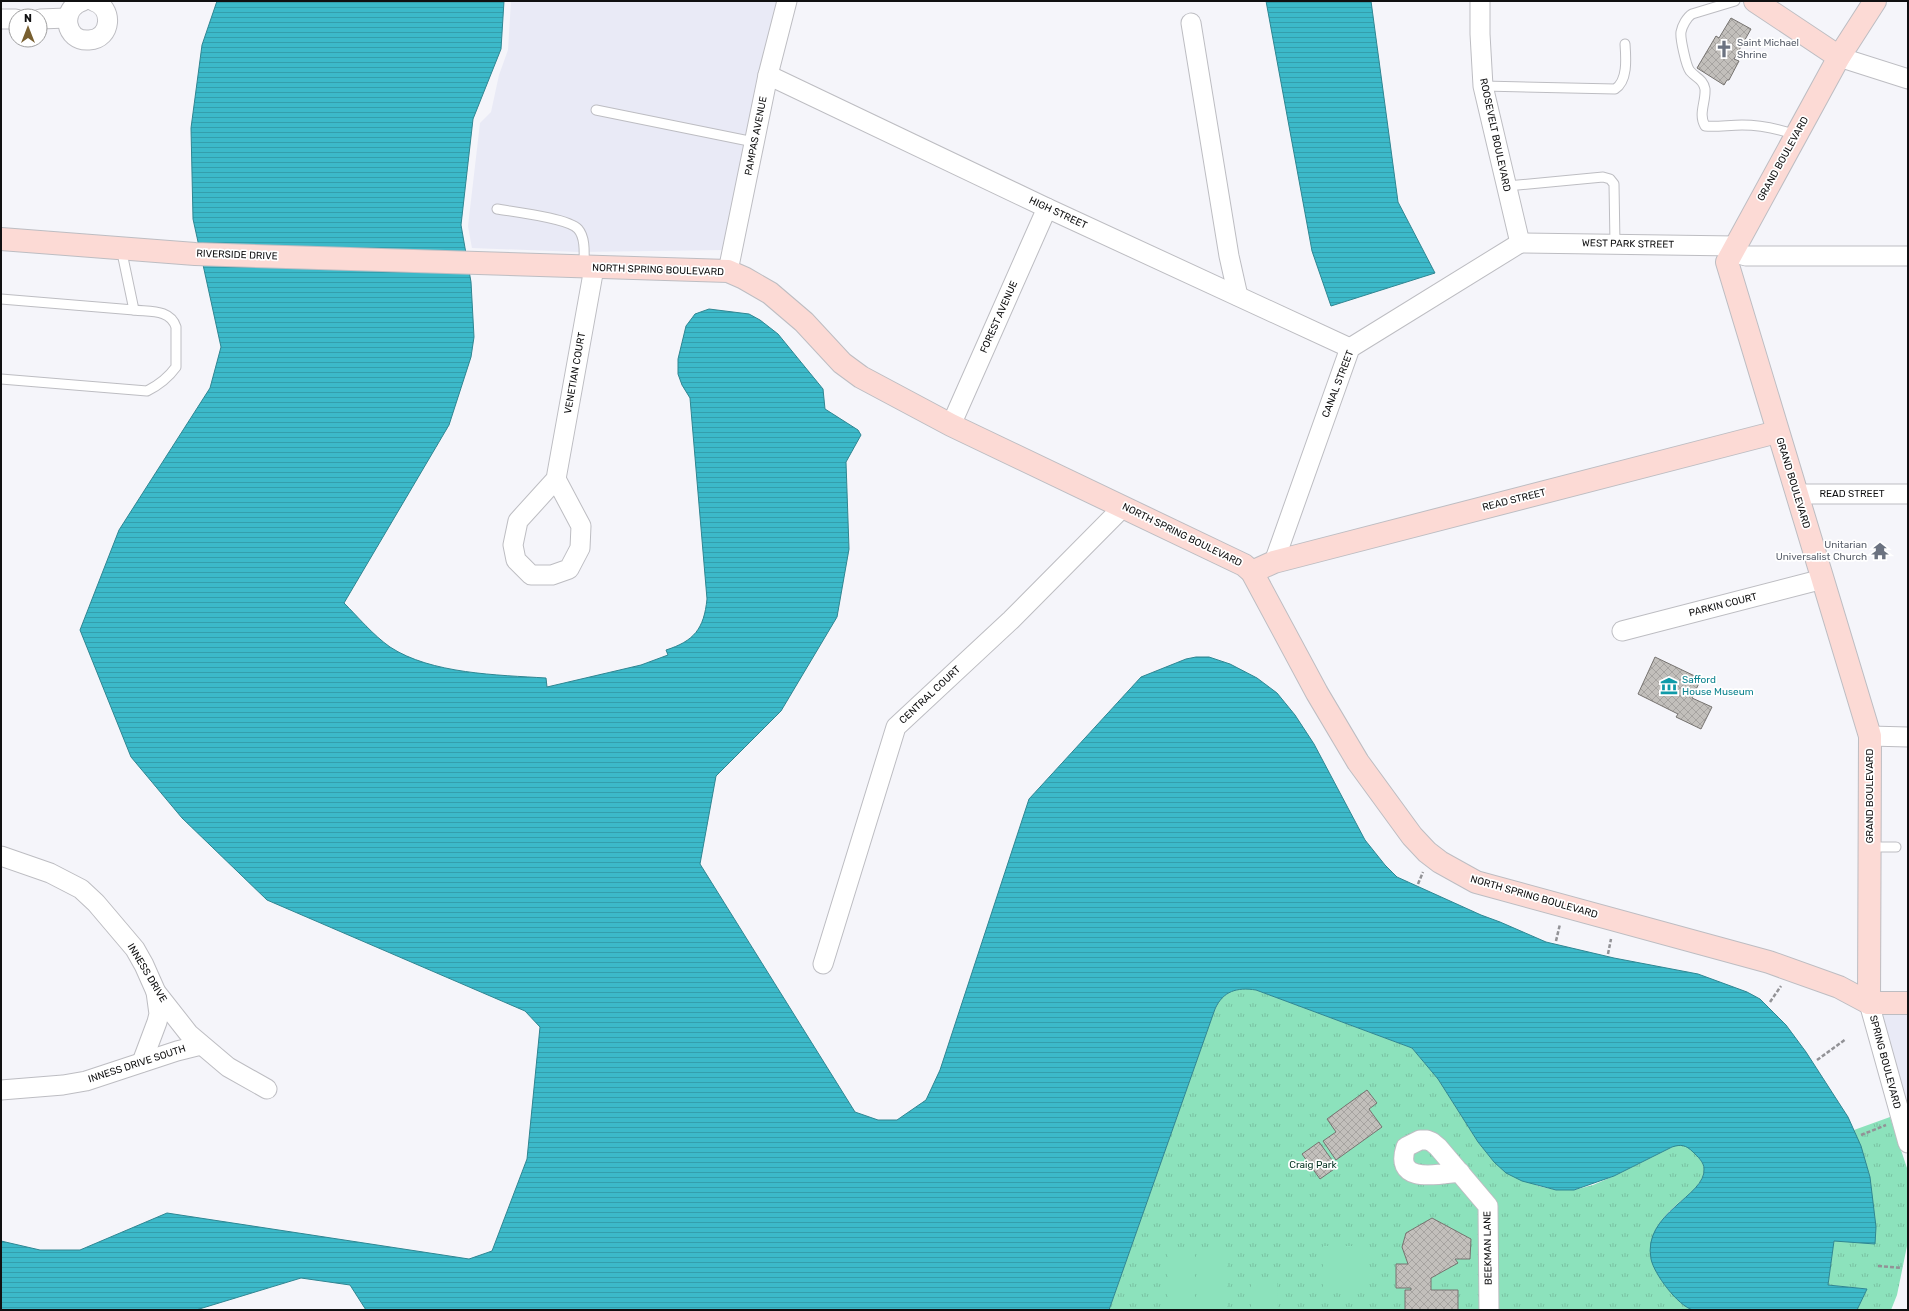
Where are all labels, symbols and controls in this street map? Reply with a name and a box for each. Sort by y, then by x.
north arrow [8,8,48,48]
text: N [24,12,32,25]
place label: Saint Michael Shrine [1737,37,1799,61]
church icon: Saint Michael Shrine [1714,39,1734,59]
street label: ROOSEVELT BOULEVARD [1477,77,1513,193]
street label: PAMPAS AVENUE [742,95,770,177]
street label: GRAND BOULEVARD [1755,115,1811,203]
street label: HIGH STREET [1027,194,1089,232]
street label: WEST PARK STREET [1582,237,1674,251]
street label: RIVERSIDE DRIVE [196,248,278,262]
street label: NORTH SPRING BOULEVARD [592,262,724,278]
street label: FOREST AVENUE [978,279,1020,355]
street label: VENETIAN COURT [562,331,588,415]
street label: CANAL STREET [1320,348,1356,419]
street label: GRAND BOULEVARD [1773,436,1813,530]
street label: READ STREET [1481,486,1547,514]
street label: READ STREET [1819,488,1885,500]
street label: NORTH SPRING BOULEVARD [1120,501,1244,569]
place label: Unitarian Universalist Church [1776,539,1867,563]
temple icon: Unitarian Universalist Church [1870,541,1890,561]
street label: PARKIN COURT [1688,591,1759,619]
street label: CENTRAL COURT [897,663,963,726]
place label: Safford House Museum [1682,674,1754,698]
museum icon: Safford House Museum [1659,676,1679,696]
street label: GRAND BOULEVARD [1864,749,1876,843]
street label: NORTH SPRING BOULEVARD [1469,873,1599,921]
street label: INNESS DRIVE [125,941,169,1005]
street label: SPRING BOULEVARD [1867,1014,1903,1110]
street label: INNESS DRIVE SOUTH [87,1043,187,1085]
park label: Craig Park [1289,1159,1338,1171]
street label: BEEKMAN LANE [1481,1211,1495,1285]

